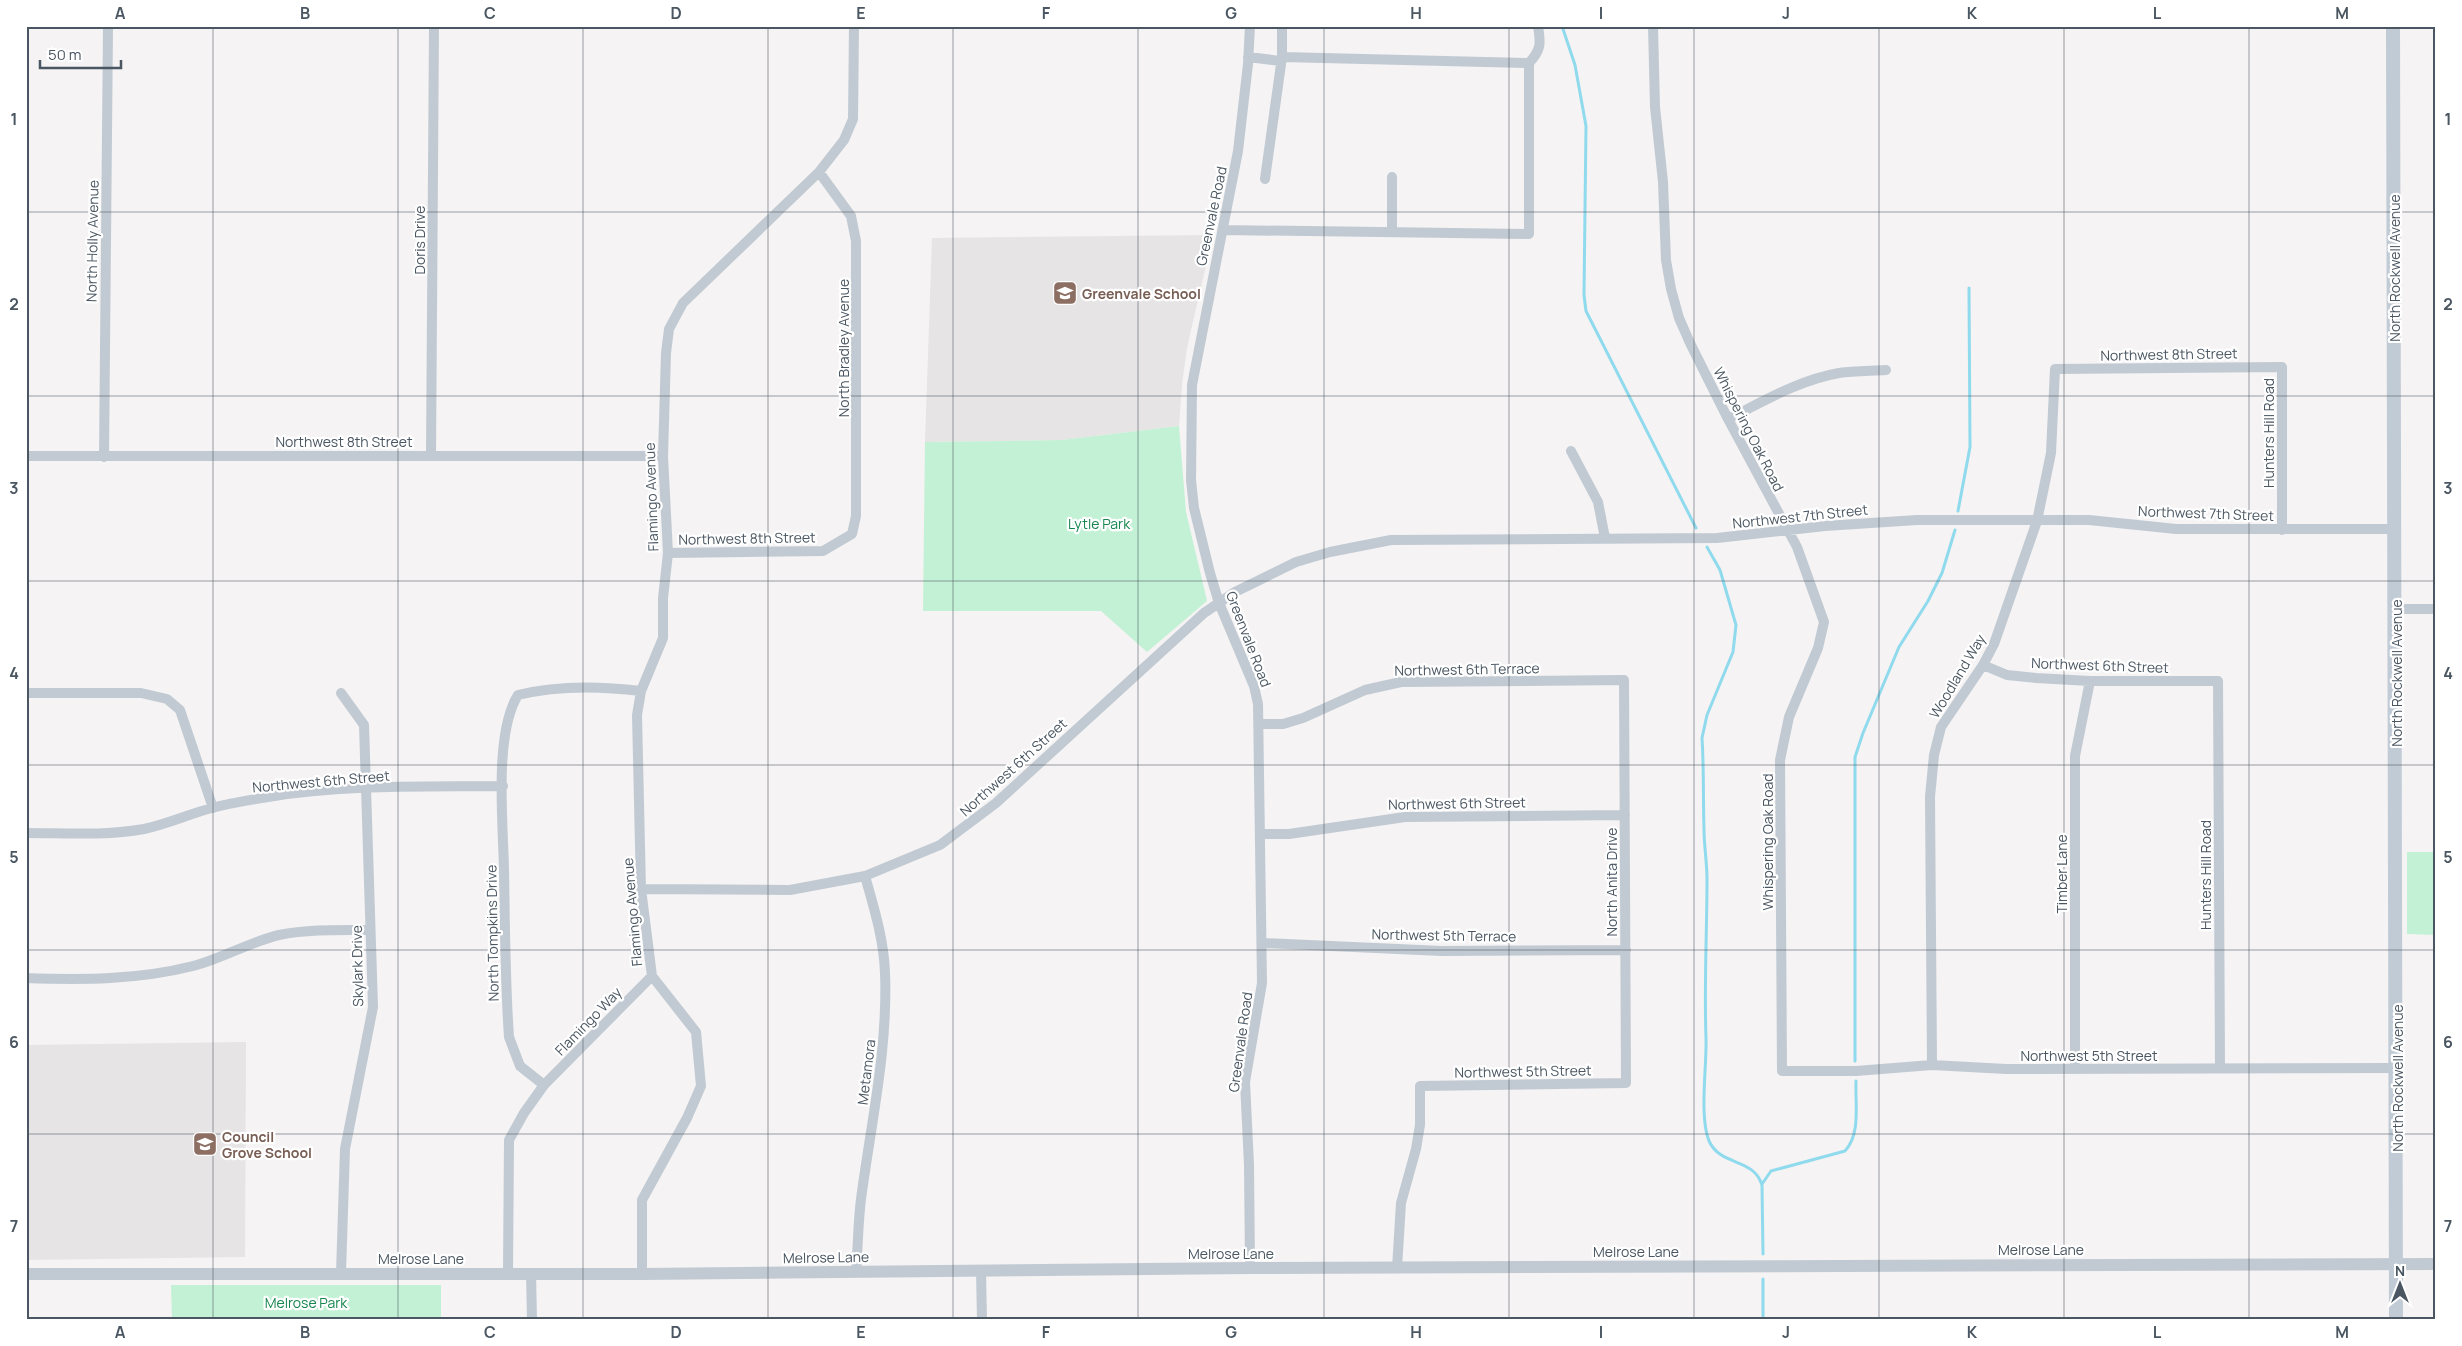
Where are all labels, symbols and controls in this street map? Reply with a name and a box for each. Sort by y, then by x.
text: A [115,2,126,24]
text: B [300,2,310,24]
text: C [484,2,496,24]
text: D [670,2,682,24]
text: E [856,2,866,24]
text: F [1042,2,1051,24]
text: G [1225,2,1237,24]
text: H [1410,2,1422,24]
text: I [1599,2,1603,24]
text: J [1782,2,1790,24]
text: K [1967,2,1978,24]
text: L [2153,2,2162,24]
text: M [2335,2,2349,24]
scale bar [40,38,121,70]
text: 50 m [48,44,82,65]
text: 1 [10,108,18,130]
text: 1 [2444,108,2452,130]
street label: Greenvale Road [1191,165,1231,267]
street label: North Holly Avenue [81,180,103,302]
street label: North Rockwell Avenue [2385,194,2404,342]
street label: Doris Drive [410,206,429,274]
street label: North Bradley Avenue [834,279,853,417]
school or university icon: Greenvale School [1052,280,1078,306]
place label: Greenvale School [1082,284,1201,303]
text: 2 [9,293,19,315]
text: 2 [2443,293,2453,315]
street label: Northwest 8th Street [2100,343,2238,365]
street label: Whispering Oak Road [1709,364,1789,494]
street label: Hunters Hill Road [2259,378,2278,488]
street label: Northwest 8th Street [275,432,413,451]
street label: Flamingo Avenue [640,442,662,552]
text: 3 [9,477,19,499]
text: 3 [2443,477,2453,499]
street label: Northwest 7th Street [1731,499,1869,533]
street label: Northwest 7th Street [2138,501,2275,525]
park label: Lytle Park [1068,514,1131,533]
street label: Northwest 8th Street [678,527,816,549]
street label: Greenvale Road [1222,588,1276,690]
street label: North Rockwell Avenue [2387,599,2406,747]
street label: Woodland Way [1924,630,1990,721]
street label: Northwest 6th Street [2031,653,2170,677]
street label: Northwest 6th Terrace [1394,658,1540,680]
text: 4 [9,662,19,684]
text: 4 [2443,662,2453,684]
street label: Northwest 6th Street [955,714,1071,820]
street label: Northwest 6th Street [252,765,391,796]
street label: Whispering Oak Road [1758,773,1777,911]
street label: Northwest 6th Street [1388,792,1526,814]
street label: Hunters Hill Road [2196,820,2215,930]
street label: North Anita Drive [1602,827,1621,937]
street label: Timber Lane [2052,834,2071,914]
text: 5 [9,846,19,868]
text: 5 [2443,846,2453,868]
street label: Flamingo Avenue [618,857,646,967]
street label: North Tompkins Drive [481,864,503,1002]
street label: Northwest 5th Terrace [1371,924,1517,946]
street label: Skylark Drive [347,925,367,1007]
street label: Flamingo Way [551,982,626,1059]
street label: Greenvale Road [1224,991,1256,1093]
street label: North Rockwell Avenue [2388,1004,2407,1152]
text: 6 [9,1031,19,1053]
text: 6 [2443,1031,2453,1053]
street label: Metamora [853,1038,879,1106]
street label: Northwest 5th Street [2020,1046,2158,1065]
street label: Northwest 5th Street [1454,1060,1592,1082]
place label: Council Grove School [222,1127,312,1162]
school or university icon: Council Grove School [192,1131,218,1157]
text: 7 [10,1215,18,1237]
text: 7 [2444,1215,2452,1237]
street label: Melrose Lane [1998,1240,2084,1259]
street label: Melrose Lane [1593,1242,1679,1261]
street label: Melrose Lane [1188,1244,1274,1263]
street label: Melrose Lane [783,1247,869,1267]
street label: Melrose Lane [378,1249,464,1268]
north arrow [2374,1258,2424,1308]
text: N [2395,1261,2405,1280]
park label: Melrose Park [265,1293,348,1312]
text: A [115,1321,126,1343]
text: B [300,1321,310,1343]
text: C [484,1321,496,1343]
text: D [670,1321,682,1343]
text: E [856,1321,866,1343]
text: F [1042,1321,1051,1343]
text: G [1225,1321,1237,1343]
text: H [1410,1321,1422,1343]
text: I [1599,1321,1603,1343]
text: J [1782,1321,1790,1343]
text: K [1967,1321,1978,1343]
text: L [2153,1321,2162,1343]
text: M [2335,1321,2349,1343]

